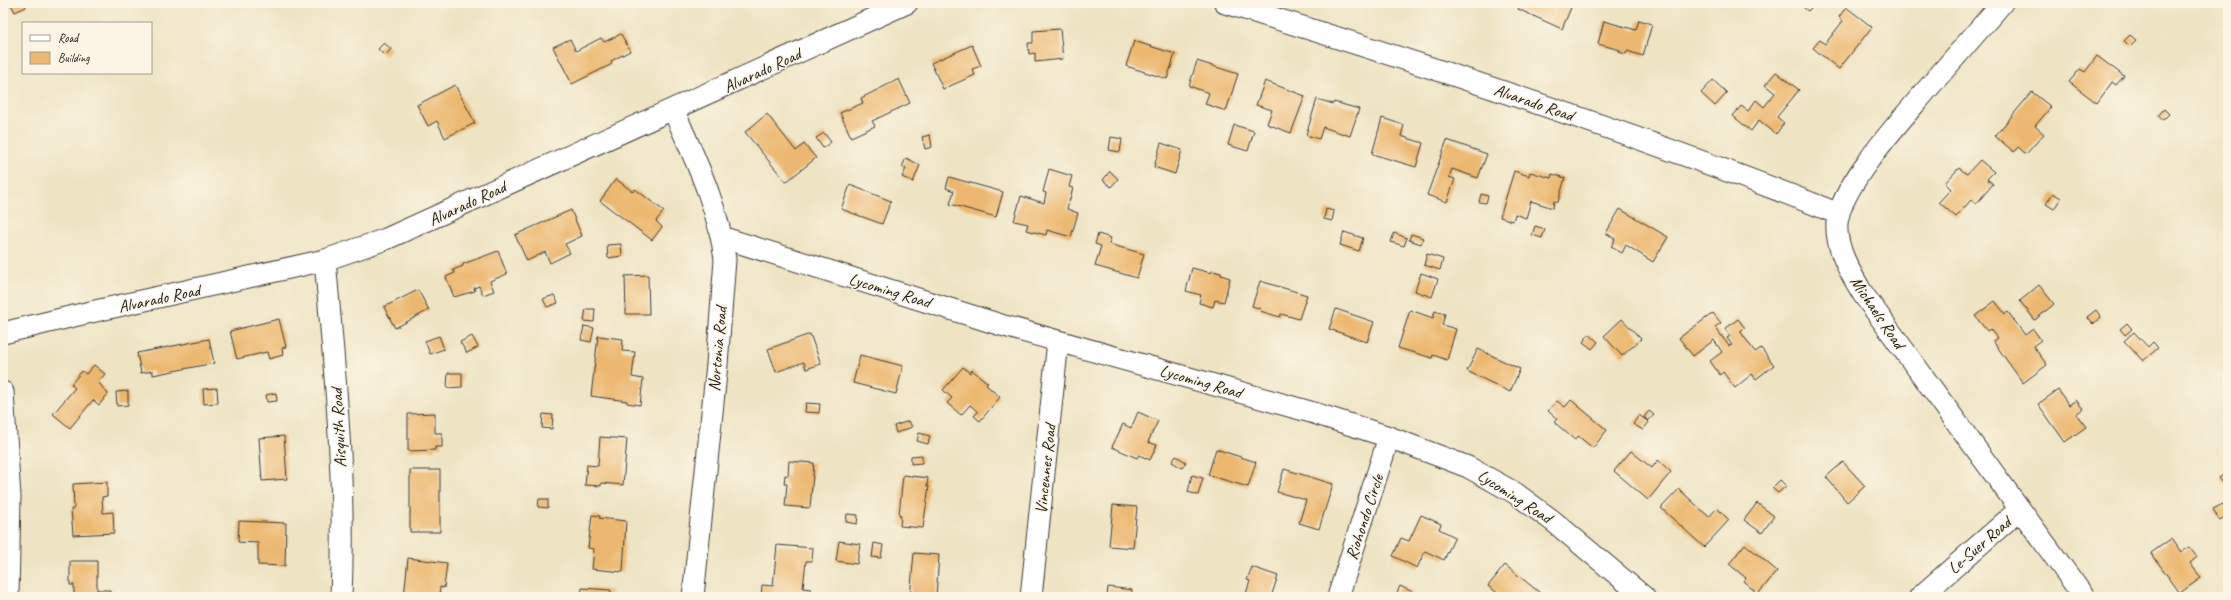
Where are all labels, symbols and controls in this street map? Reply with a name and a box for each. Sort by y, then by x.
legend [22,22,152,74]
text: Road [58,30,80,46]
street label: Alvarado Road [720,42,807,97]
text: Building [58,50,90,66]
street label: Alvarado Road [1491,79,1579,127]
street label: Alvarado Road [425,175,512,230]
street label: Lycoming Road [846,268,935,314]
street label: Michaels Road [1846,272,1911,355]
street label: Alvarado Road [116,279,205,317]
street label: Nortonia Road [703,304,732,392]
street label: Lycoming Road [1157,360,1246,404]
street label: Aisquith Road [326,384,351,468]
street label: Vincennes Road [1030,421,1061,515]
street label: Lycoming Road [1474,465,1558,529]
street label: Riohondo Circle [1341,471,1389,562]
street label: Le-Suer Road [1943,510,2018,579]

